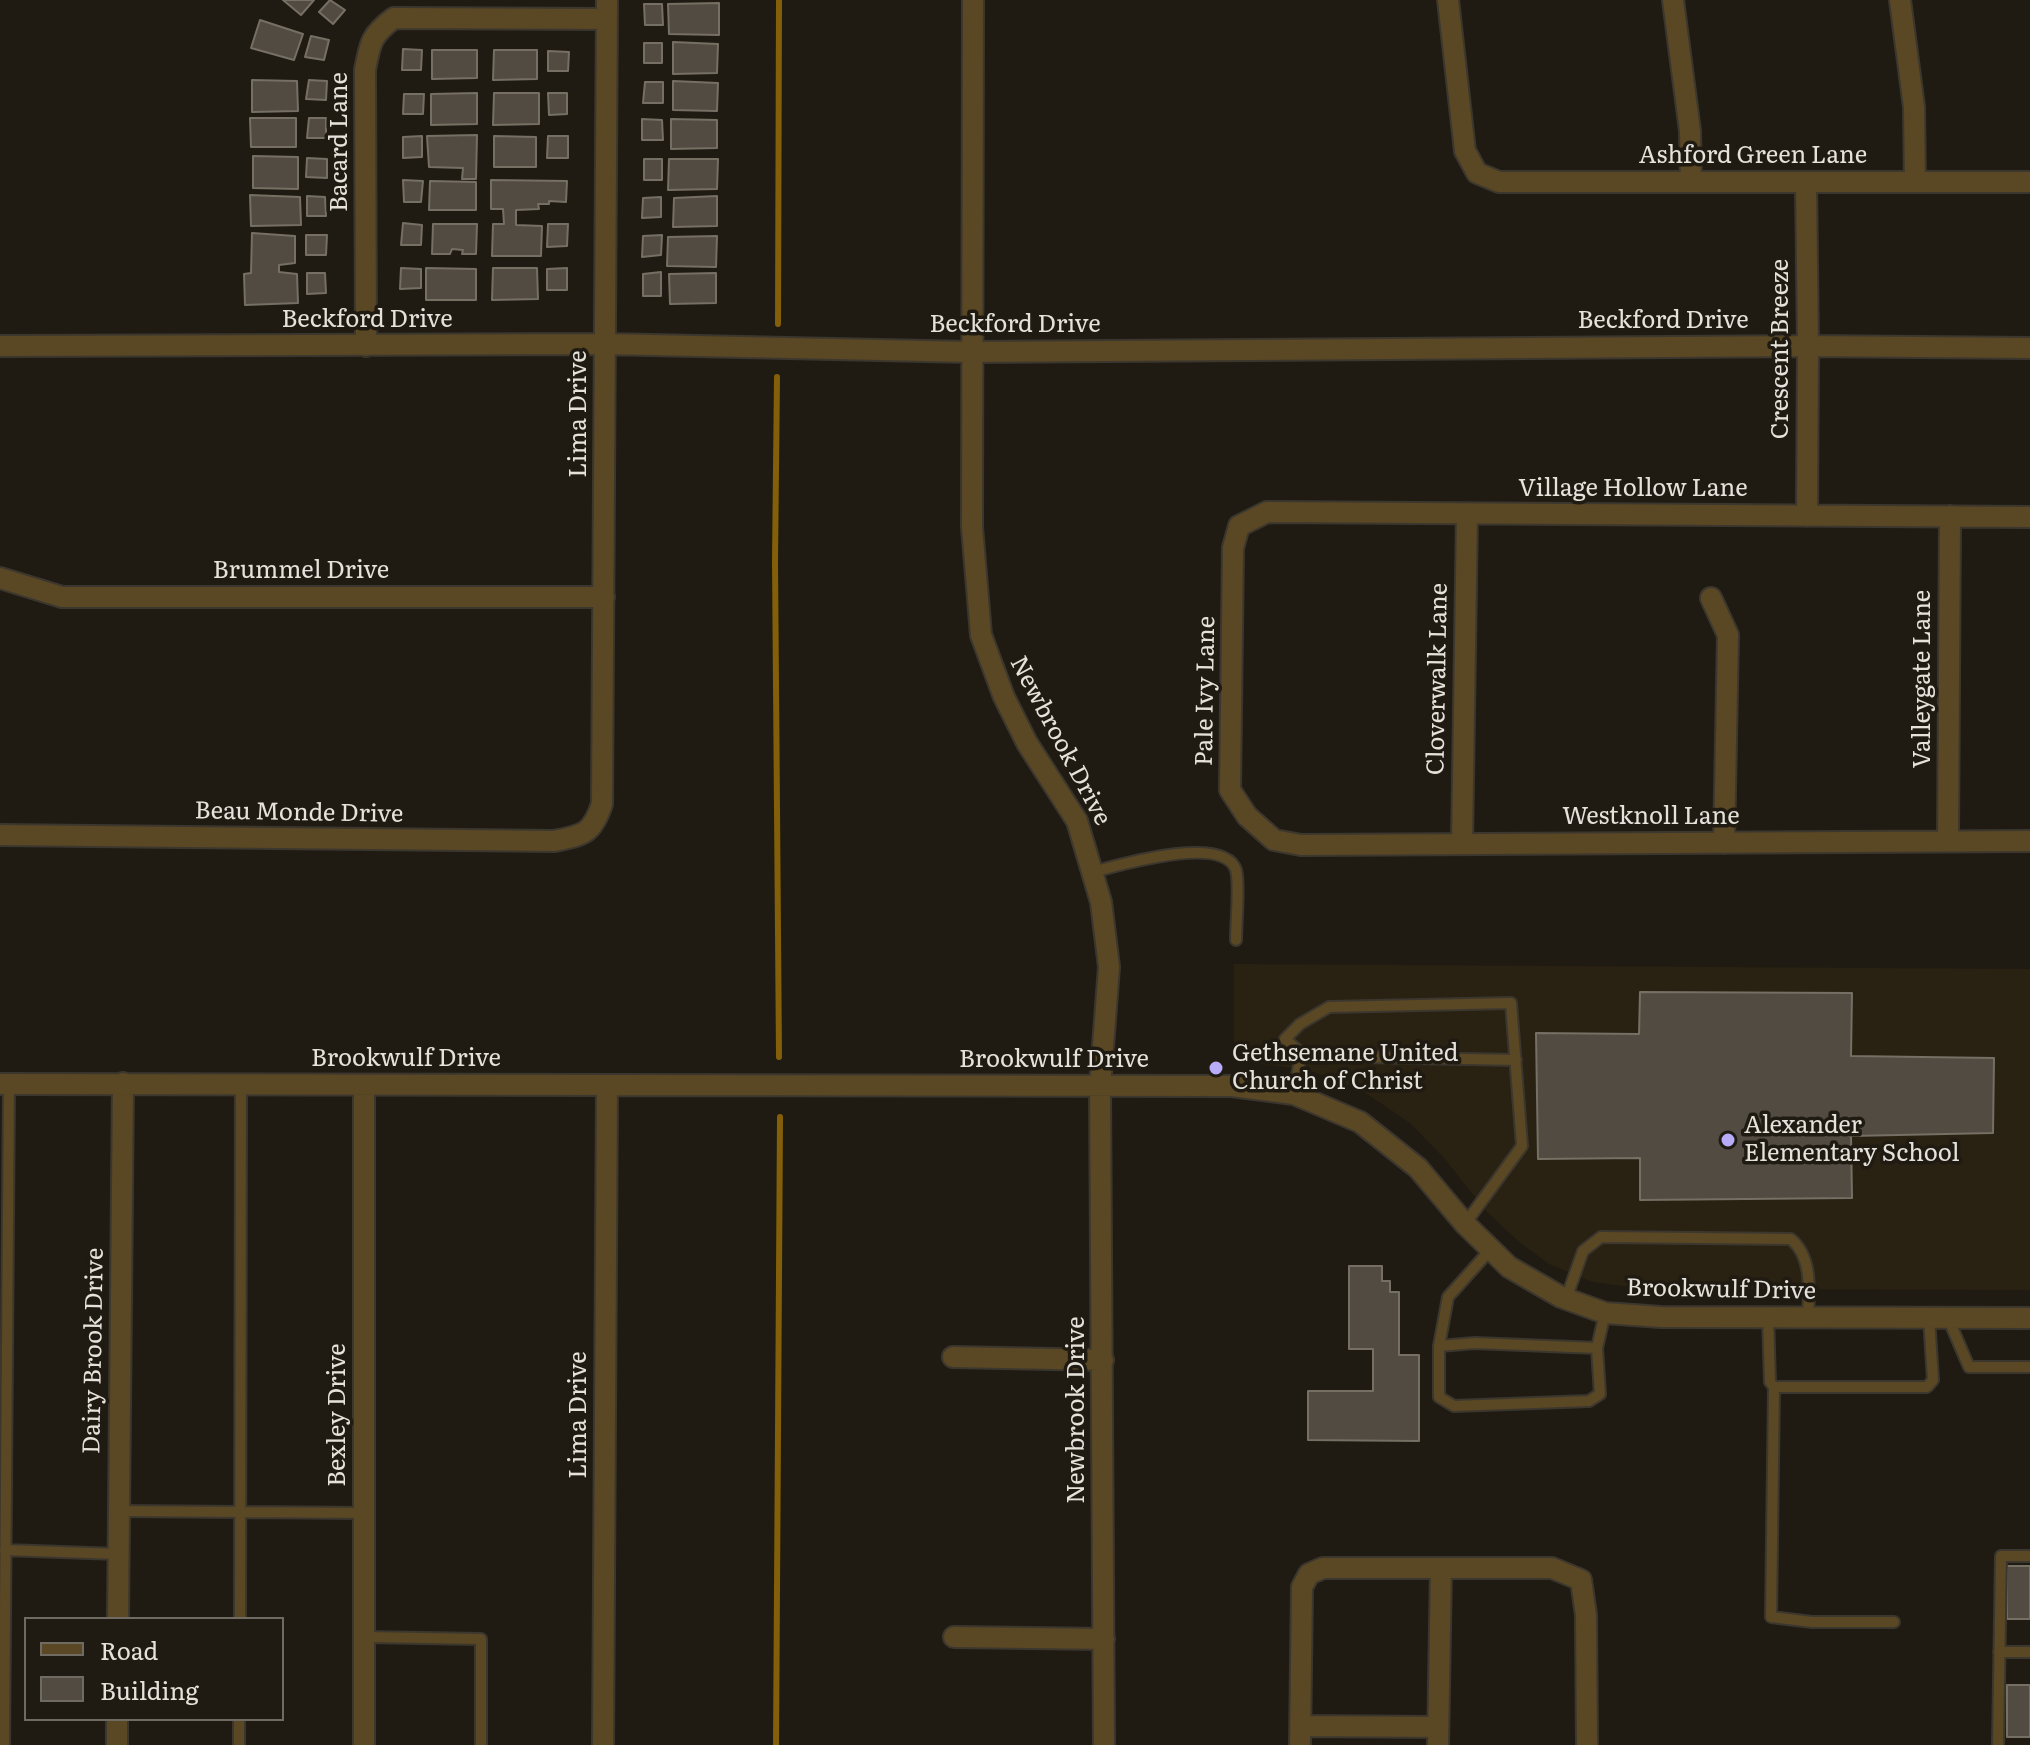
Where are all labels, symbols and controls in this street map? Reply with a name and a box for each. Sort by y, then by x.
street label: Bacard Lane [326,72,354,212]
street label: Ashford Green Lane [1639,142,1867,170]
street label: Crescent Breeze [1767,259,1795,439]
street label: Beckford Drive [281,306,453,334]
street label: Beckford Drive [1577,307,1749,335]
street label: Beckford Drive [929,311,1101,339]
street label: Lima Drive [565,350,593,478]
street label: Village Hollow Lane [1518,475,1748,503]
street label: Brummel Drive [213,557,389,585]
street label: Cloverwalk Lane [1422,583,1454,775]
street label: Valleygate Lane [1909,590,1937,768]
street label: Pale Ivy Lane [1190,616,1222,766]
street label: Newbrook Drive [1003,652,1117,830]
street label: Beau Monde Drive [194,797,404,829]
street label: Westknoll Lane [1562,803,1740,831]
place label: Gethsemane United Church of Christ [1232,1040,1458,1096]
street label: Brookwulf Drive [311,1045,501,1073]
street label: Brookwulf Drive [959,1046,1149,1074]
marker: Gethsemane United Church of Christ [1207,1059,1225,1077]
place label: Alexander Elementary School [1744,1112,1960,1168]
marker: Alexander Elementary School [1719,1131,1737,1149]
street label: Dairy Brook Drive [78,1248,110,1454]
street label: Brookwulf Drive [1626,1274,1816,1306]
street label: Newbrook Drive [1063,1316,1091,1504]
street label: Bexley Drive [324,1343,352,1487]
street label: Lima Drive [565,1351,593,1479]
legend [24,1617,284,1721]
text: Road [100,1632,158,1667]
text: Building [100,1672,199,1707]

